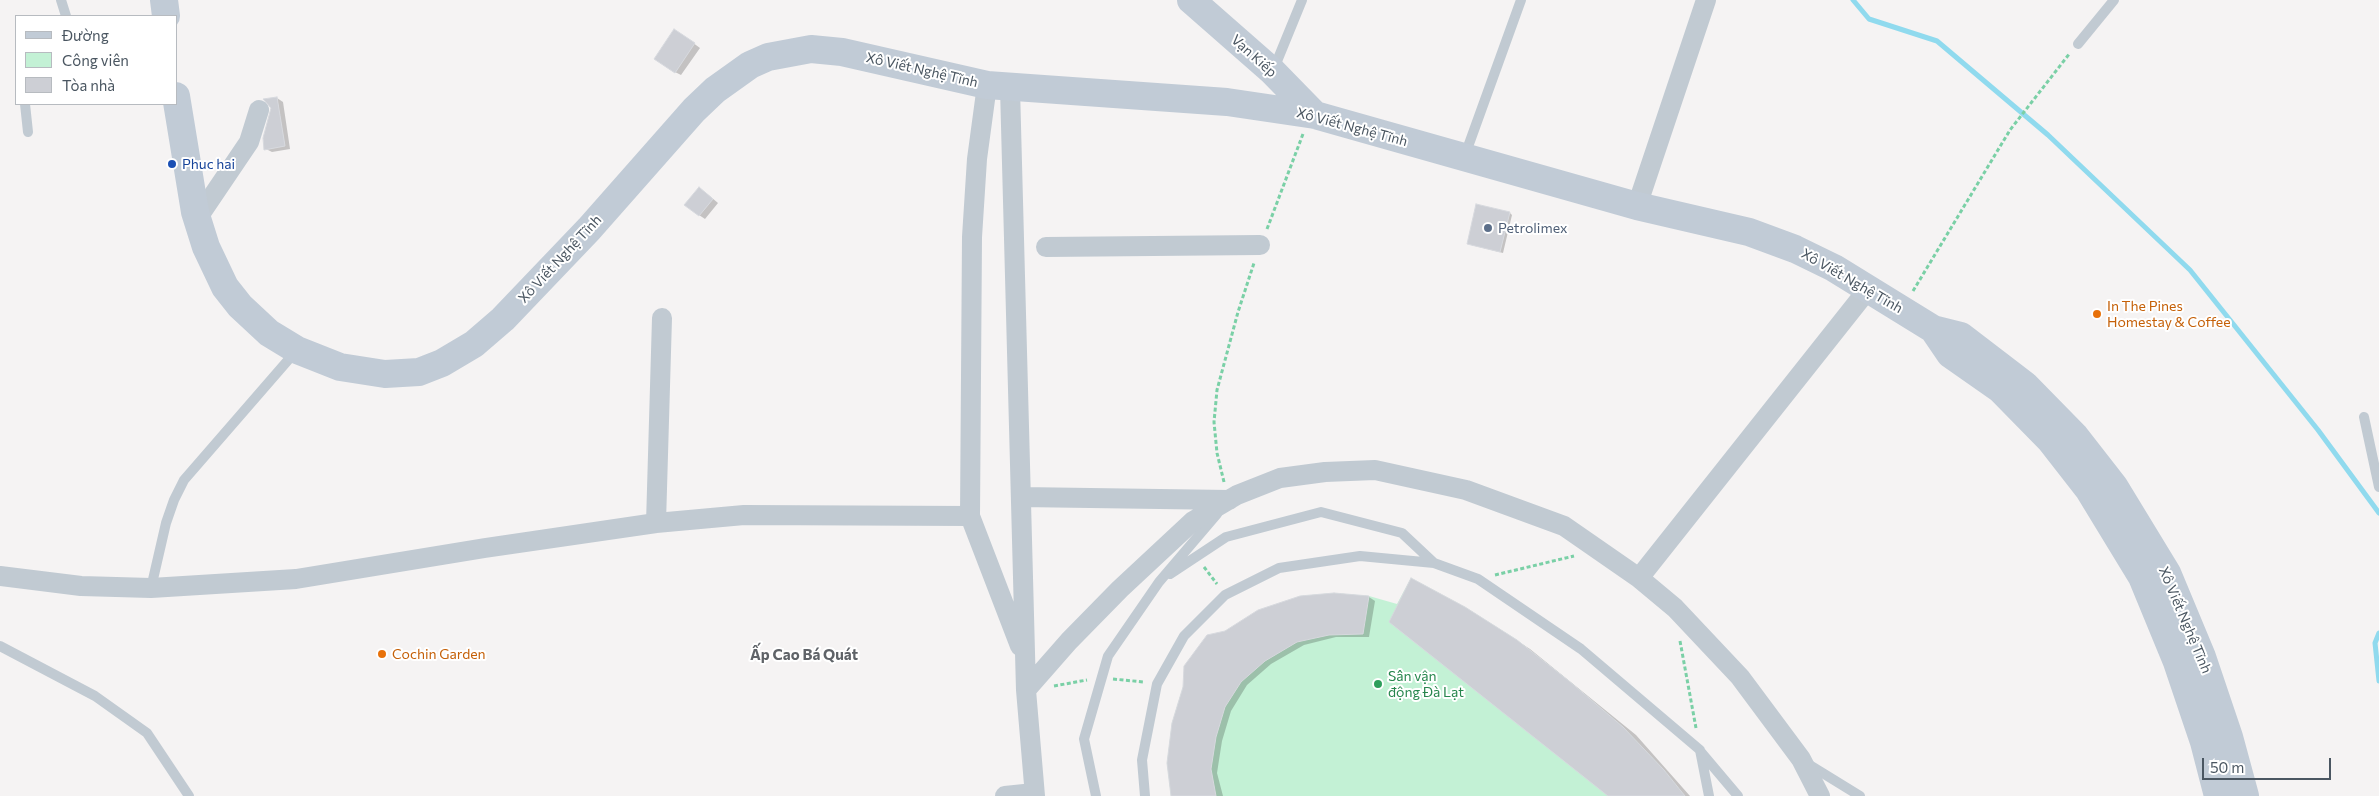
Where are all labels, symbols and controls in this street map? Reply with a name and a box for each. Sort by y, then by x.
legend [15,15,178,105]
text: Đường [62,26,109,44]
street label: Vạn Kiếp [1228,31,1280,81]
street label: Xô Viết Nghệ Tĩnh [865,49,979,91]
text: Công viên [62,51,129,69]
text: Tòa nhà [62,76,115,94]
street label: Xô Viết Nghệ Tĩnh [1295,104,1409,150]
place label: Phuc hai [182,156,235,172]
marker: Phuc hai [166,158,178,170]
street label: Xô Viết Nghệ Tĩnh [515,212,605,306]
place label: Petrolimex [1498,220,1567,236]
marker: Petrolimex [1482,222,1494,234]
street label: Xô Viết Nghệ Tĩnh [1798,245,1906,317]
place label: In The Pines Homestay & Coffee [2107,298,2231,331]
marker: In The Pines Homestay & Coffee [2091,308,2103,320]
street label: Xô Viết Nghệ Tĩnh [2155,564,2215,676]
place label: Cochin Garden [392,646,486,662]
district label: Ấp Cao Bá Quát [750,646,858,664]
marker: Cochin Garden [376,648,388,660]
place label: Sân vận động Đà Lạt [1388,668,1464,700]
marker: Sân vận động Đà Lạt [1372,678,1384,690]
scale bar [2204,748,2333,780]
text: 50 m [2210,758,2244,776]

